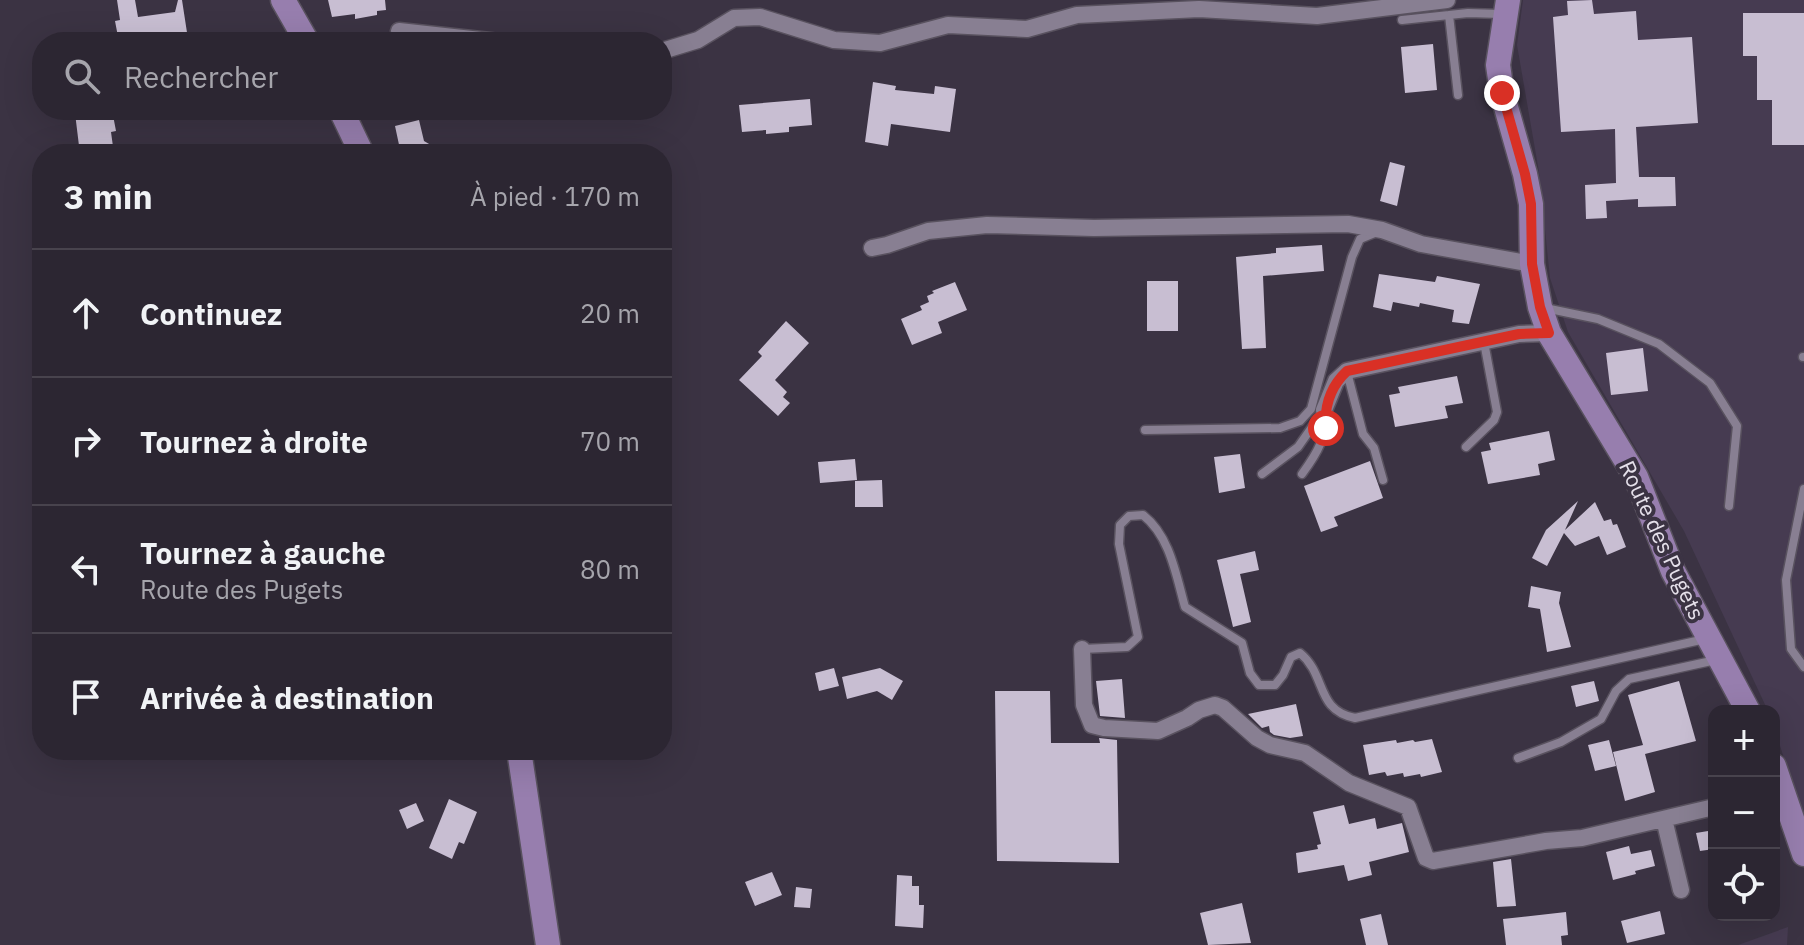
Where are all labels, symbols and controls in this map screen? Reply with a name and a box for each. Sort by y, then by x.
search box [32,32,672,120]
icon: search [60,54,104,98]
text: Rechercher [124,57,278,96]
route end [1484,75,1520,111]
text: 3 min [64,174,153,218]
text: À pied · 170 m [470,179,640,213]
icon: ahead [64,291,108,335]
text: Continuez [140,294,282,333]
text: 20 m [580,296,640,330]
route start [1308,410,1344,446]
icon: right [64,419,108,463]
text: Tournez à droite [140,422,368,461]
text: 70 m [580,424,640,458]
street label: Route des Pugets [1613,456,1712,624]
text: Tournez à gauche [140,533,386,572]
icon: left [64,547,108,591]
text: 80 m [580,552,640,586]
text: Route des Pugets [140,572,343,606]
icon: arrive [64,675,108,719]
text: Arrivée à destination [140,678,434,717]
map controls [1708,705,1780,921]
button: + [1708,705,1780,777]
button: − [1708,777,1780,849]
button: locate [1708,849,1780,921]

